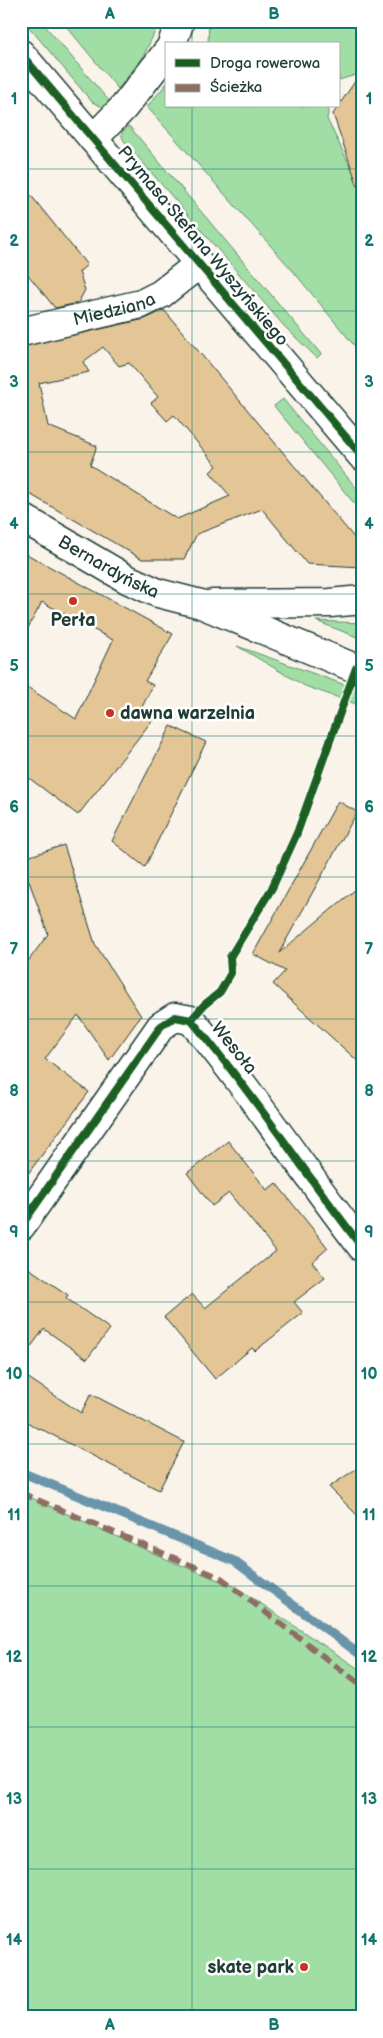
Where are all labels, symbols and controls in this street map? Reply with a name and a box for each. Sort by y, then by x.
text: A [104,5,115,24]
text: B [268,5,280,24]
legend [165,42,340,108]
text: Droga rowerowa [210,54,320,73]
text: Ścieżka [210,78,262,97]
text: 1 [11,90,17,109]
text: 1 [366,90,372,109]
street label: Prymasa Stefana Wyszyńskiego [113,142,293,350]
text: 2 [9,232,19,251]
text: 2 [364,232,374,251]
street label: Miedziana [71,288,159,330]
text: 3 [9,373,19,392]
text: 3 [364,373,374,392]
text: 4 [9,515,19,534]
text: 4 [364,515,374,534]
street label: Bernardyńska [55,531,162,603]
marker: Perła [67,595,79,607]
place label: Perła [50,610,96,631]
text: 5 [9,657,19,676]
text: 5 [364,657,374,676]
place label: dawna warzelnia [120,703,255,724]
marker: dawna warzelnia [104,707,116,719]
text: 6 [9,798,19,817]
text: 6 [364,798,374,817]
text: 7 [10,940,19,959]
text: 7 [365,940,374,959]
street label: Wesoła [207,1018,261,1078]
text: 8 [9,1082,19,1101]
text: 8 [364,1082,374,1101]
text: 9 [9,1223,19,1242]
text: 9 [364,1223,374,1242]
text: 10 [6,1365,22,1384]
text: 10 [361,1365,377,1384]
text: 11 [7,1506,21,1525]
text: 11 [362,1506,376,1525]
text: 12 [6,1648,23,1667]
text: 12 [361,1648,378,1667]
text: 13 [6,1790,22,1809]
text: 13 [361,1790,377,1809]
text: 14 [6,1931,23,1950]
text: 14 [361,1931,378,1950]
place label: skate park [208,1957,295,1978]
marker: skate park [298,1961,310,1973]
text: A [104,2016,115,2035]
text: B [268,2016,280,2035]

